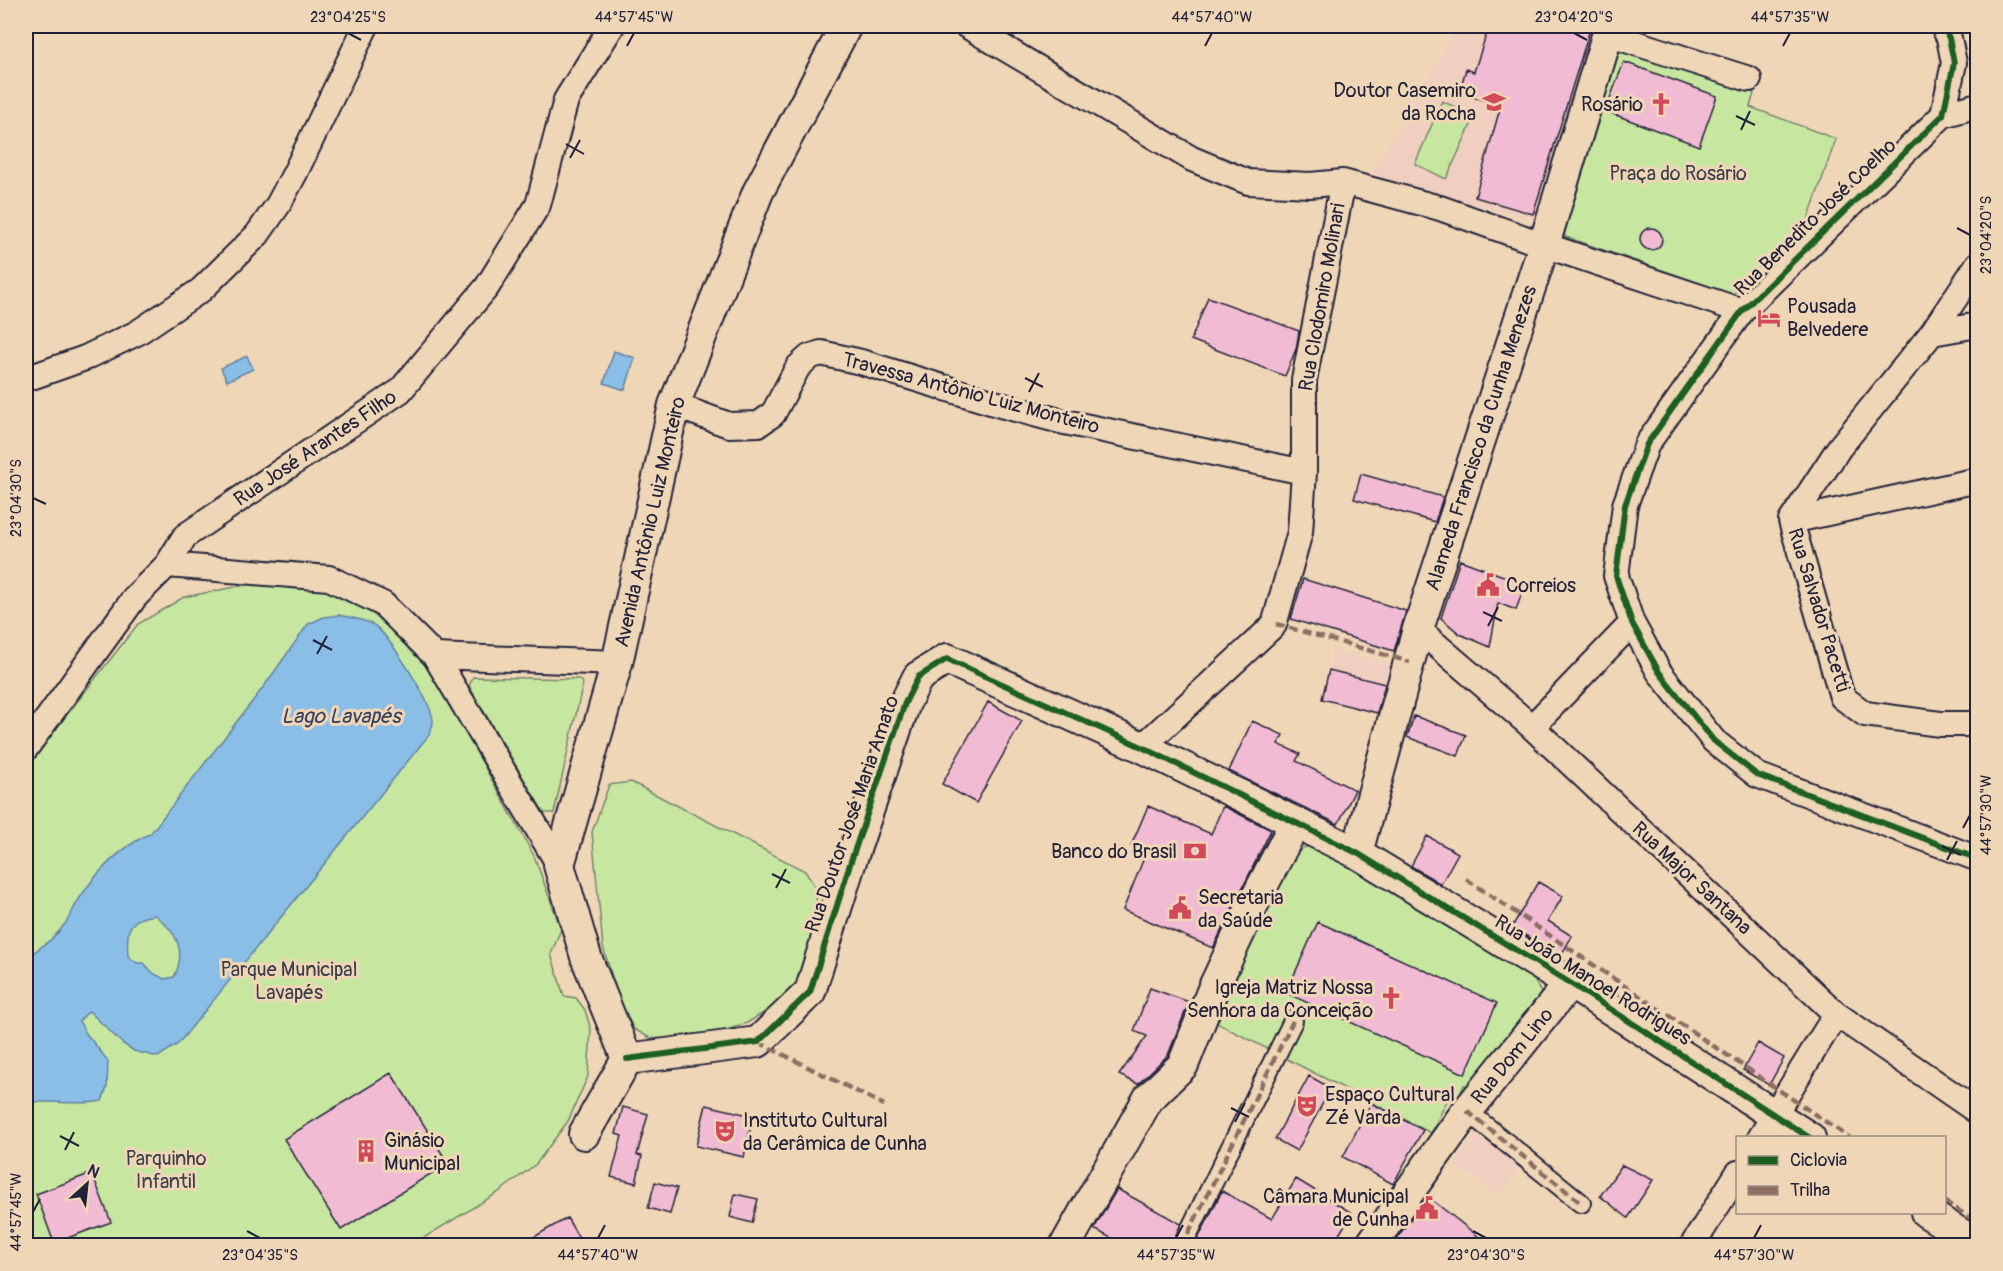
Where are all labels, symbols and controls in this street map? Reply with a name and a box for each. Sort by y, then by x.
text: 23°04'25"S [310,8,386,27]
text: 44°57'45"W [595,8,674,27]
text: 44°57'40"W [1172,8,1253,27]
text: 23°04'20"S [1535,8,1613,27]
text: 44°57'35"W [1751,8,1829,27]
place label: Doutor Casemiro da Rocha [1333,78,1476,126]
school or university icon: Doutor Casemiro da Rocha [1481,89,1507,115]
church icon: Rosário [1648,91,1674,117]
place label: Rosário [1581,92,1643,117]
street label: Rua Benedito José Coelho [1729,133,1901,301]
park label: Praça do Rosário [1609,161,1747,186]
text: 23°04'20"S [1977,196,1996,274]
street label: Rua Clodomiro Molinari [1293,201,1351,393]
street label: Alameda Francisco da Cunha Menezes [1420,282,1542,594]
place label: Pousada Belvedere [1787,294,1868,342]
hotel icon: Pousada Belvedere [1756,305,1782,331]
street label: Travessa Antônio Luiz Monteiro [840,347,1102,439]
street label: Rua José Arantes Filho [229,384,401,512]
street label: Avenida Antônio Luiz Monteiro [609,394,691,650]
text: 23°04'30"S [7,459,26,537]
street label: Rua Salvador Pacetti [1782,525,1856,695]
public building icon: Correios [1475,572,1501,598]
place label: Correios [1506,573,1576,598]
street label: Rua Doutor José Maria Amato [800,692,904,936]
water label: Lago Lavapés [281,703,403,730]
text: 44°57'30"W [1977,775,1996,855]
street label: Rua Major Santana [1627,816,1757,940]
bank icon: Banco do Brasil [1182,838,1208,864]
place label: Banco do Brasil [1051,839,1177,864]
place label: Secretaria da Saúde [1198,885,1284,933]
public building icon: Secretaria da Saúde [1167,895,1193,921]
street label: Rua João Manoel Rodrigues [1490,909,1696,1051]
park label: Parque Municipal Lavapés [221,957,357,1005]
place label: Igreja Matriz Nossa Senhora da Conceição [1187,975,1373,1023]
church icon: Igreja Matriz Nossa Senhora da Conceição [1378,985,1404,1011]
street label: Rua Dom Lino [1465,1002,1559,1109]
place label: Espaço Cultural Zé Varda [1325,1082,1455,1130]
theatre icon: Espaço Cultural Zé Varda [1294,1093,1320,1119]
place label: Instituto Cultural da Cerâmica de Cunha [743,1108,927,1156]
theatre icon: Instituto Cultural da Cerâmica de Cunha [712,1118,738,1144]
place label: Ginásio Municipal [384,1128,461,1176]
legend [1736,1136,1946,1214]
building icon: Ginásio Municipal [353,1138,379,1164]
park label: Parquinho Infantil [126,1146,207,1194]
text: Ciclovia [1790,1149,1847,1172]
north arrow [57,1154,117,1214]
text: N [84,1160,103,1183]
text: 44°57'45"W [7,1172,26,1251]
text: Trilha [1790,1179,1830,1202]
place label: Câmara Municipal de Cunha [1263,1184,1409,1232]
public building icon: Câmara Municipal de Cunha [1414,1195,1440,1221]
text: 23°04'35"S [222,1246,298,1265]
text: 44°57'40"W [558,1246,639,1265]
text: 44°57'35"W [1137,1246,1215,1265]
text: 23°04'30"S [1447,1246,1525,1265]
text: 44°57'30"W [1714,1246,1794,1265]

